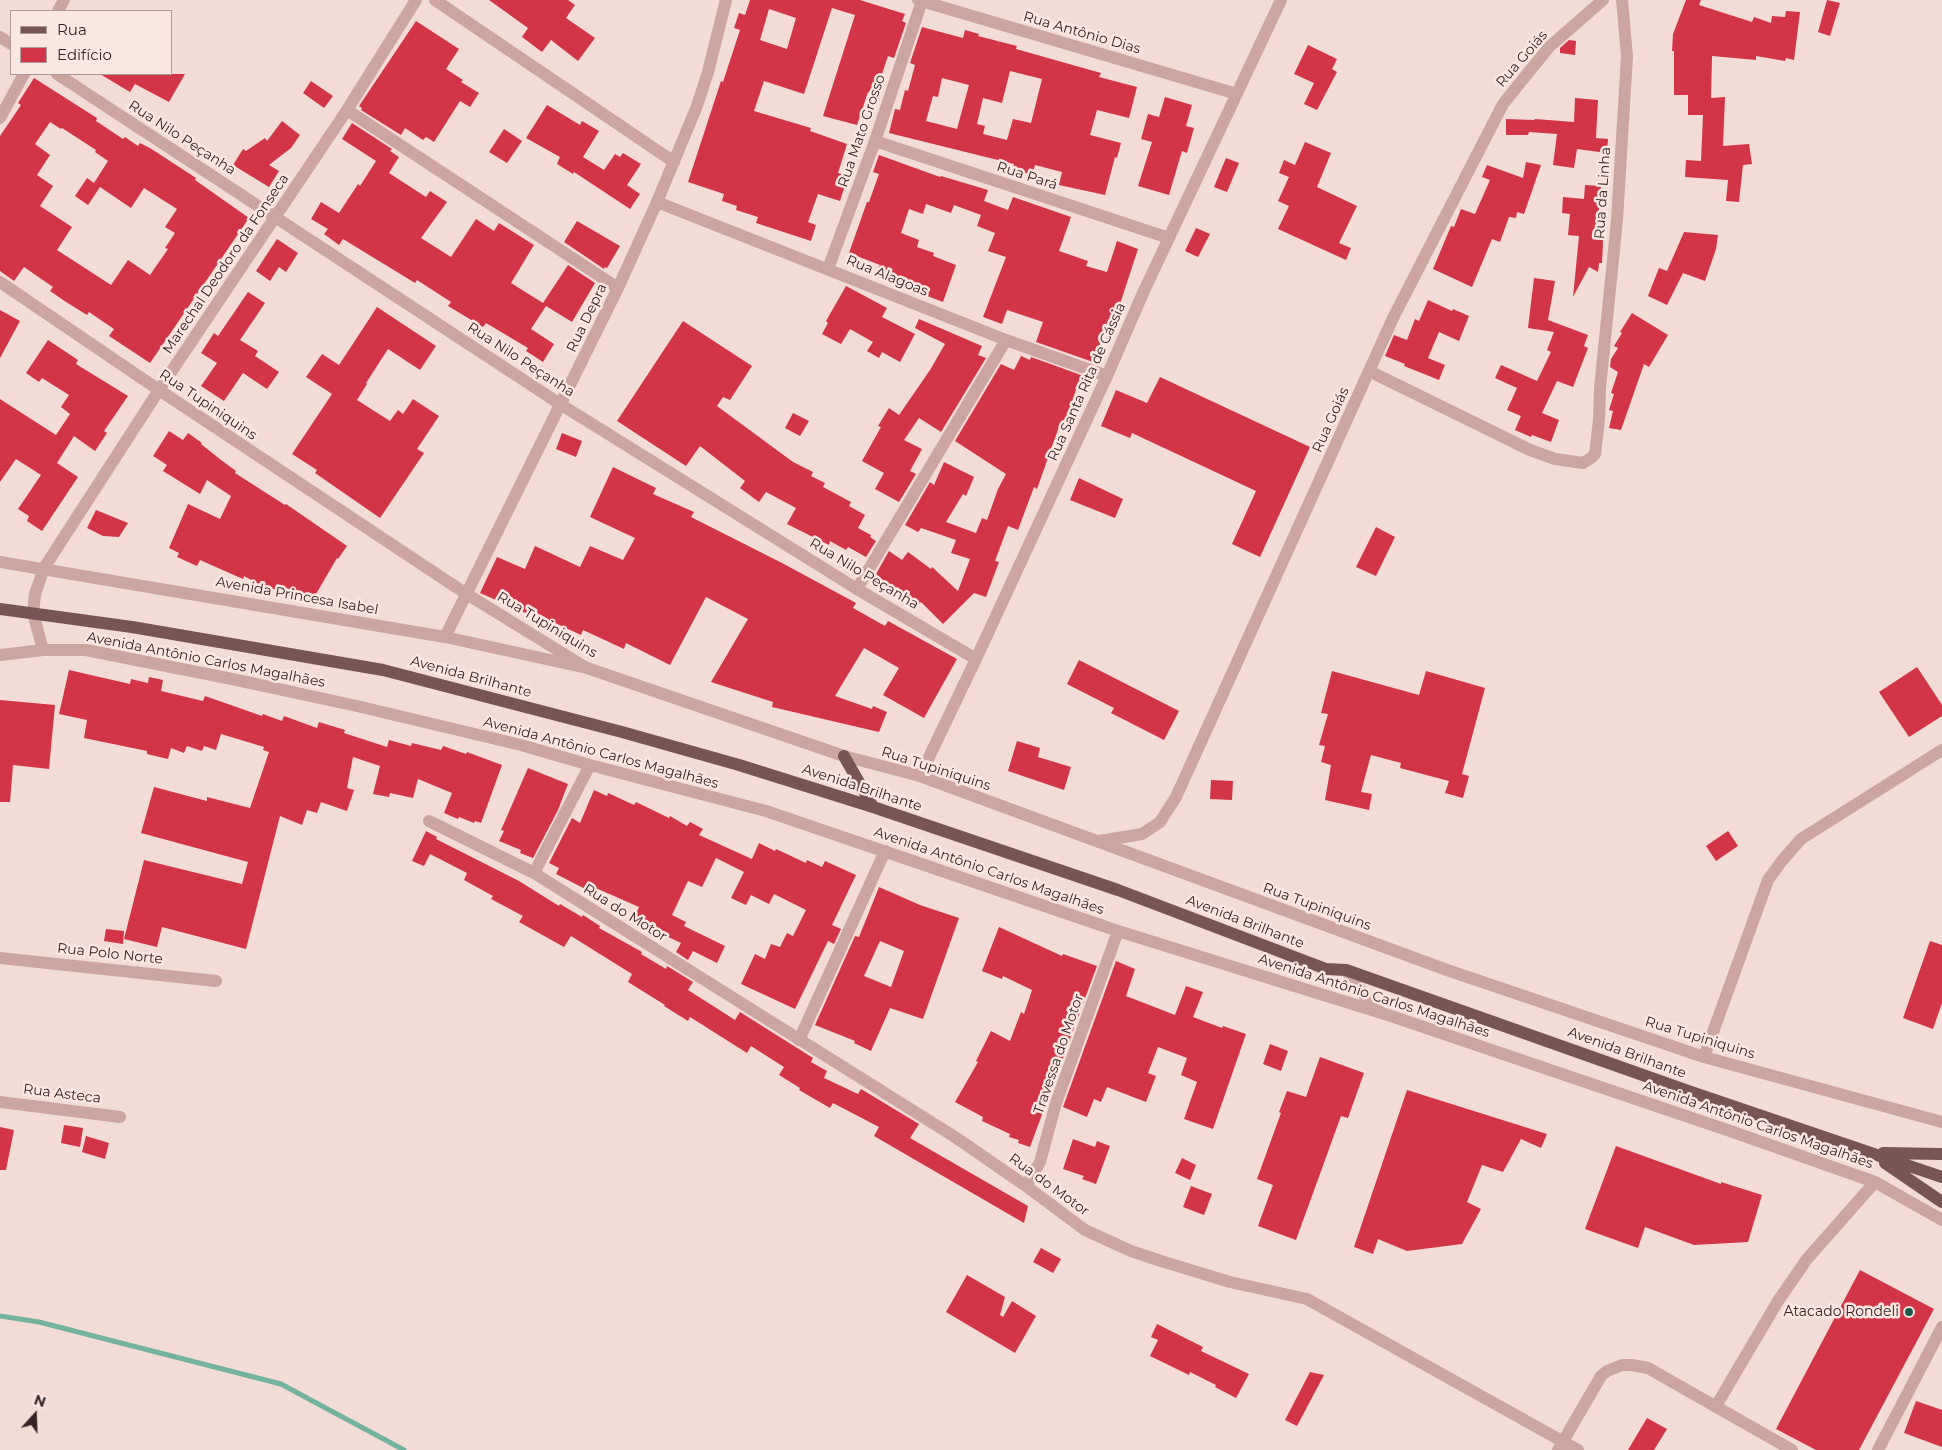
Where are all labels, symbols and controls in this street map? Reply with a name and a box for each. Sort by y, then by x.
street label: Rua Antônio Dias [1021,8,1143,58]
legend [10,10,172,75]
text: Rua [57,20,87,39]
street label: Rua Goiás [1493,27,1551,91]
text: Edifício [57,45,112,64]
street label: Rua Mato Grosso [835,72,889,190]
street label: Rua Nilo Peçanha [125,97,239,179]
street label: Rua da Linha [1591,146,1615,240]
street label: Rua Pará [995,158,1059,194]
street label: Marechal Deodoro da Fonseca [159,171,293,357]
street label: Rua Alagoas [844,252,930,300]
street label: Rua Depra [563,281,611,355]
street label: Rua Santa Rita de Cássia [1044,300,1130,464]
street label: Rua Nilo Peçanha [464,319,578,401]
street label: Rua Tupiniquins [156,366,260,444]
street label: Rua Goiás [1309,385,1353,455]
street label: Rua Nilo Peçanha [806,535,922,613]
street label: Avenida Princesa Isabel [214,573,380,619]
street label: Rua Tupiniquins [494,588,600,662]
street label: Avenida Antônio Carlos Magalhães [85,629,327,691]
street label: Avenida Brilhante [409,653,533,701]
street label: Avenida Antônio Carlos Magalhães [482,714,720,792]
street label: Rua Tupiniquins [879,743,993,795]
street label: Avenida Brilhante [800,761,924,815]
street label: Avenida Antônio Carlos Magalhães [872,824,1106,918]
street label: Rua Tupiniquins [1260,880,1374,934]
street label: Rua do Motor [580,881,670,945]
street label: Avenida Brilhante [1184,892,1306,952]
street label: Rua Polo Norte [56,940,164,968]
street label: Avenida Antônio Carlos Magalhães [1256,951,1492,1041]
street label: Travessa do Motor [1030,992,1088,1116]
street label: Rua Tupiniquins [1643,1013,1757,1063]
street label: Avenida Brilhante [1565,1024,1689,1082]
street label: Avenida Antônio Carlos Magalhães [1641,1078,1875,1172]
street label: Rua Asteca [22,1081,102,1107]
street label: Rua do Motor [1005,1150,1093,1220]
place label: Atacado Rondeli [1783,1304,1899,1320]
marker: Atacado Rondeli [1903,1306,1915,1318]
north arrow [10,1390,60,1440]
text: N [32,1391,49,1411]

